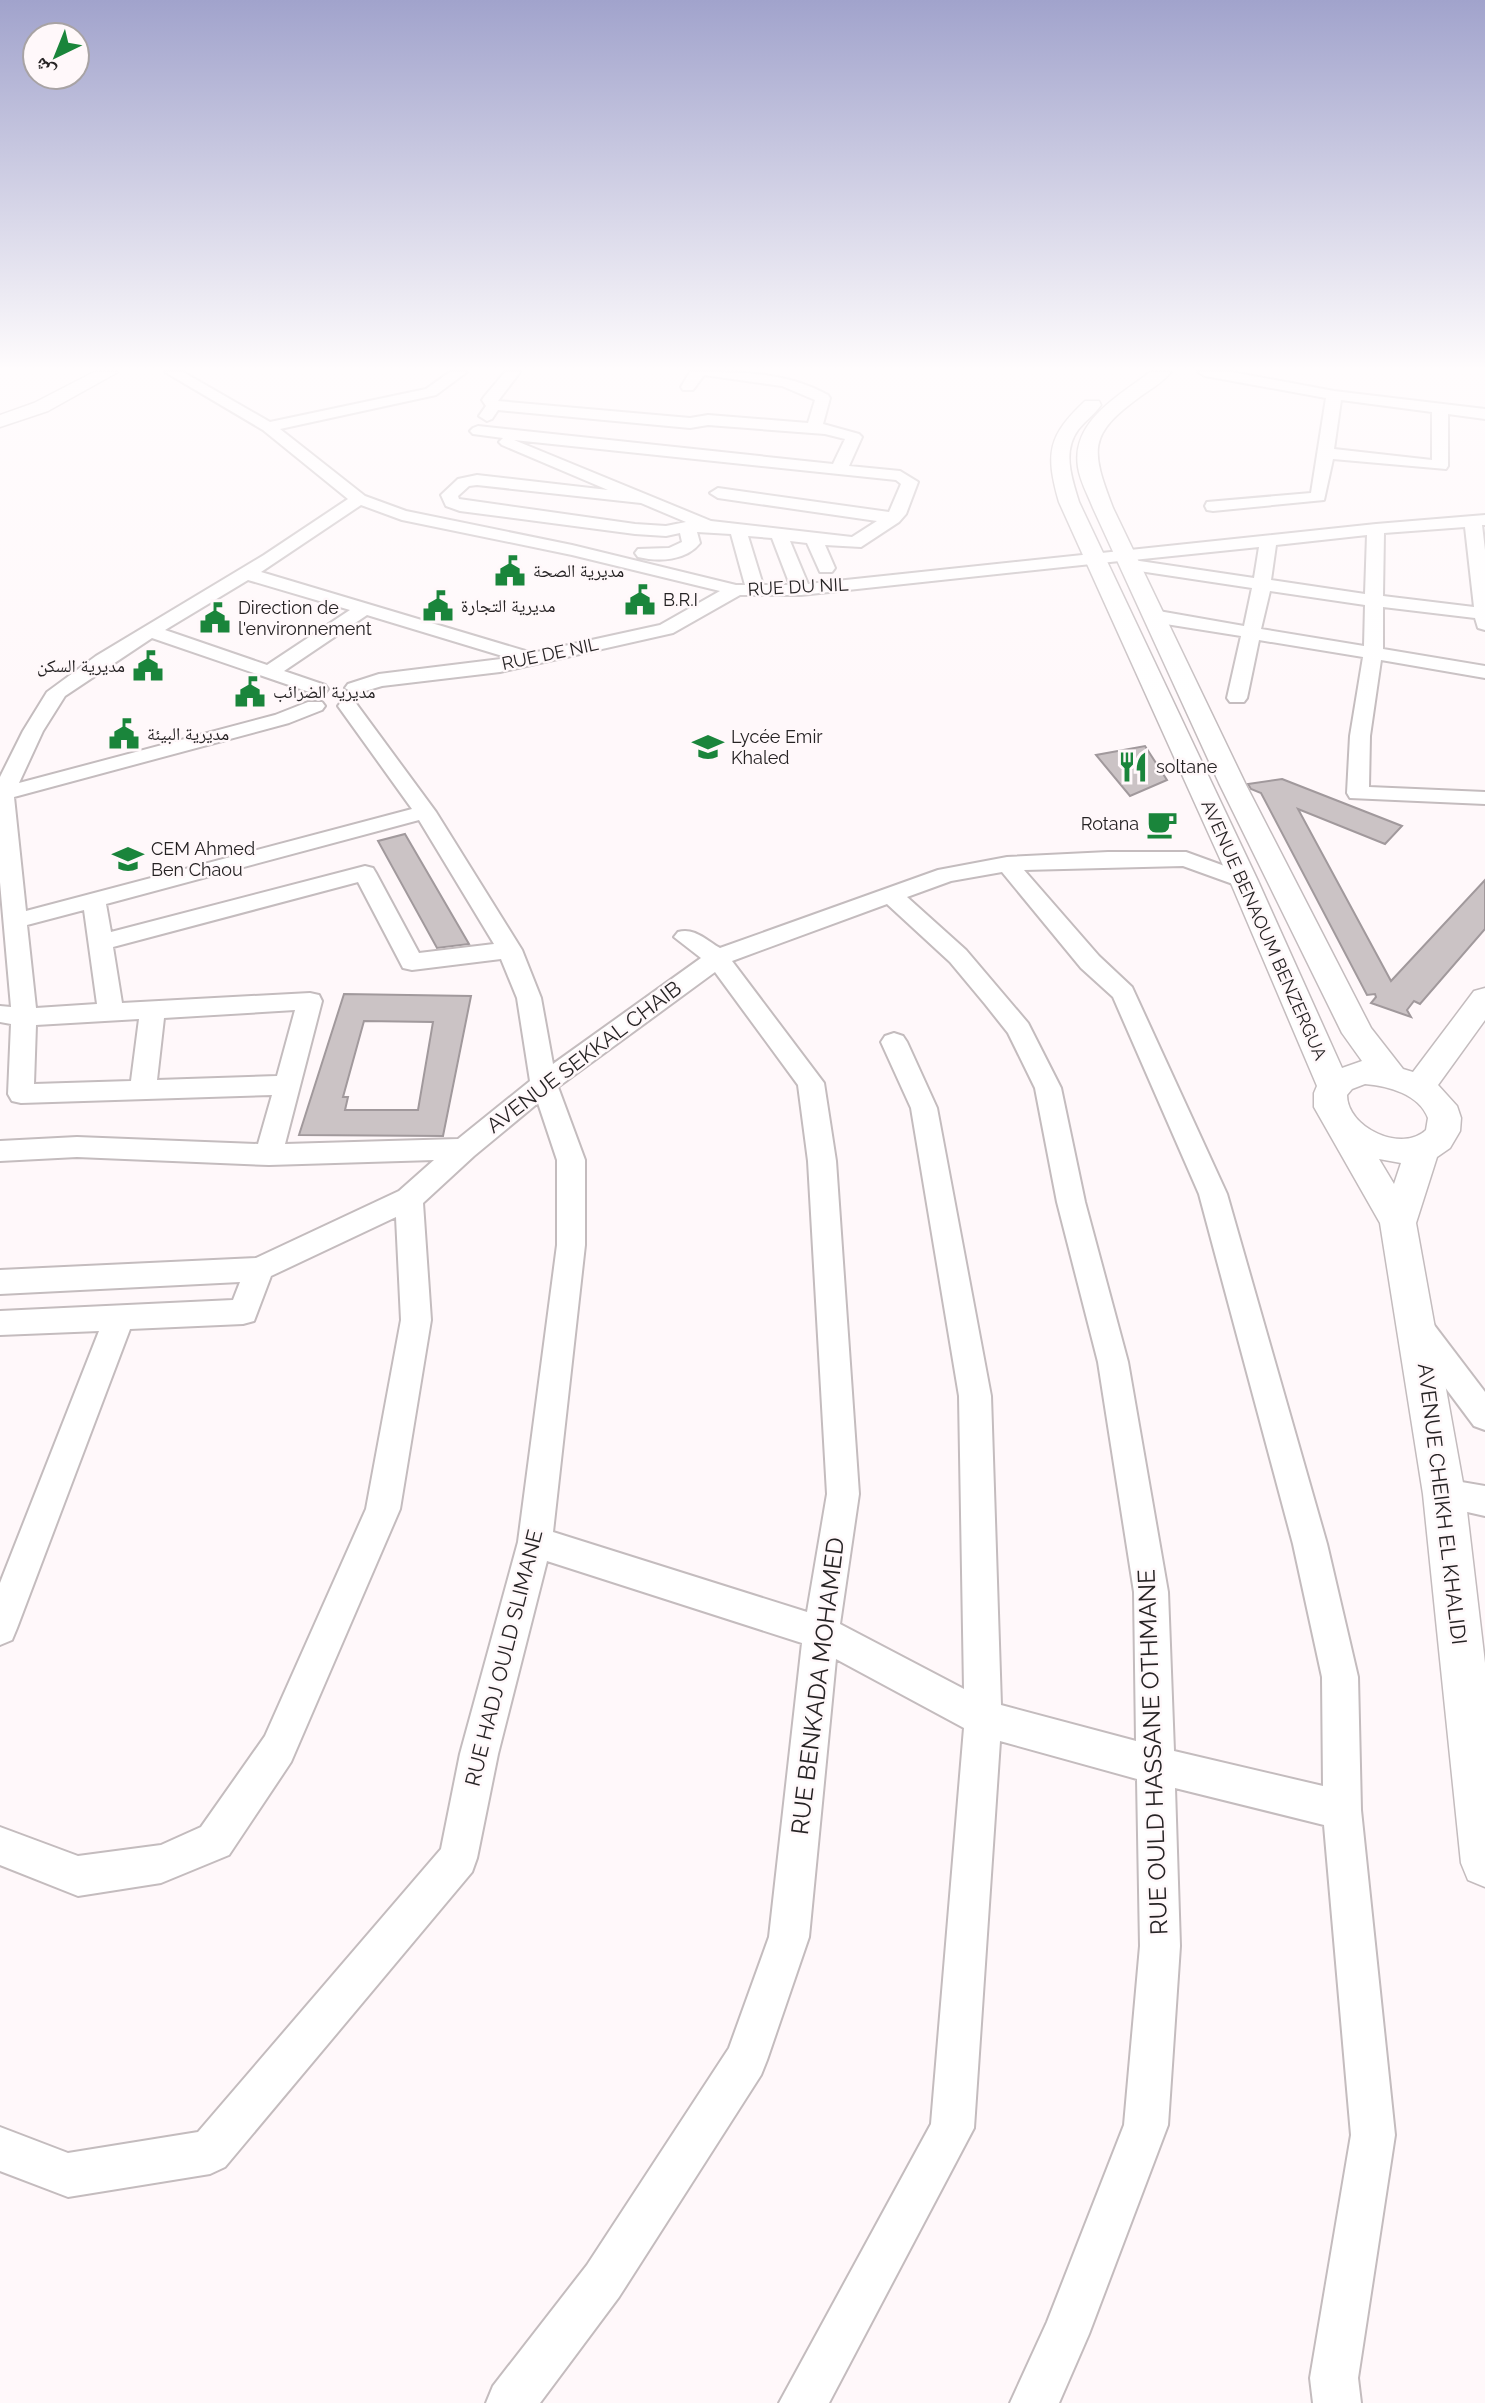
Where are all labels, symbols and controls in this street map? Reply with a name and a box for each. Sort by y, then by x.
north arrow [21,21,91,91]
text: ش [30,53,60,83]
public building icon: مديرية الصحة [493,554,527,588]
place label: مديرية الصحة [533,560,624,581]
street label: RUE DU NIL [747,573,849,600]
public building icon: B.R.I [623,583,657,617]
public building icon: مديرية التجارة [421,589,455,623]
place label: B.R.I [663,589,698,610]
place label: مديرية التجارة [461,595,556,616]
place label: Direction de l'environnement [238,597,372,639]
public building icon: Direction de l'environnement [198,601,232,635]
street label: RUE DE NIL [500,633,601,674]
public building icon: مديرية السكن [131,649,165,683]
place label: مديرية السكن [37,655,125,677]
public building icon: مديرية الضرائب [233,675,267,709]
place label: مديرية الضرائب [273,681,375,703]
public building icon: مديرية البيئة [107,717,141,751]
place label: مديرية البيئة [147,723,229,745]
place label: Lycée Emir Khaled [731,726,823,768]
school or university icon: Lycée Emir Khaled [691,730,725,764]
restaurant icon: soltane [1116,750,1150,784]
place label: soltane [1156,756,1218,777]
street label: AVENUE BENAOUM BENZERGUA [1197,797,1331,1063]
cafe icon: Rotana [1145,807,1179,841]
place label: Rotana [1081,813,1139,834]
place label: CEM Ahmed Ben Chaou [151,838,255,880]
school or university icon: CEM Ahmed Ben Chaou [111,842,145,876]
street label: AVENUE SEKKAL CHAIB [481,975,686,1138]
street label: AVENUE CHEIKH EL KHALIDI [1413,1362,1472,1646]
street label: RUE HADJ OULD SLIMANE [460,1527,548,1789]
street label: RUE BENKADA MOHAMED [785,1536,850,1836]
street label: RUE OULD HASSANE OTHMANE [1132,1569,1173,1935]

